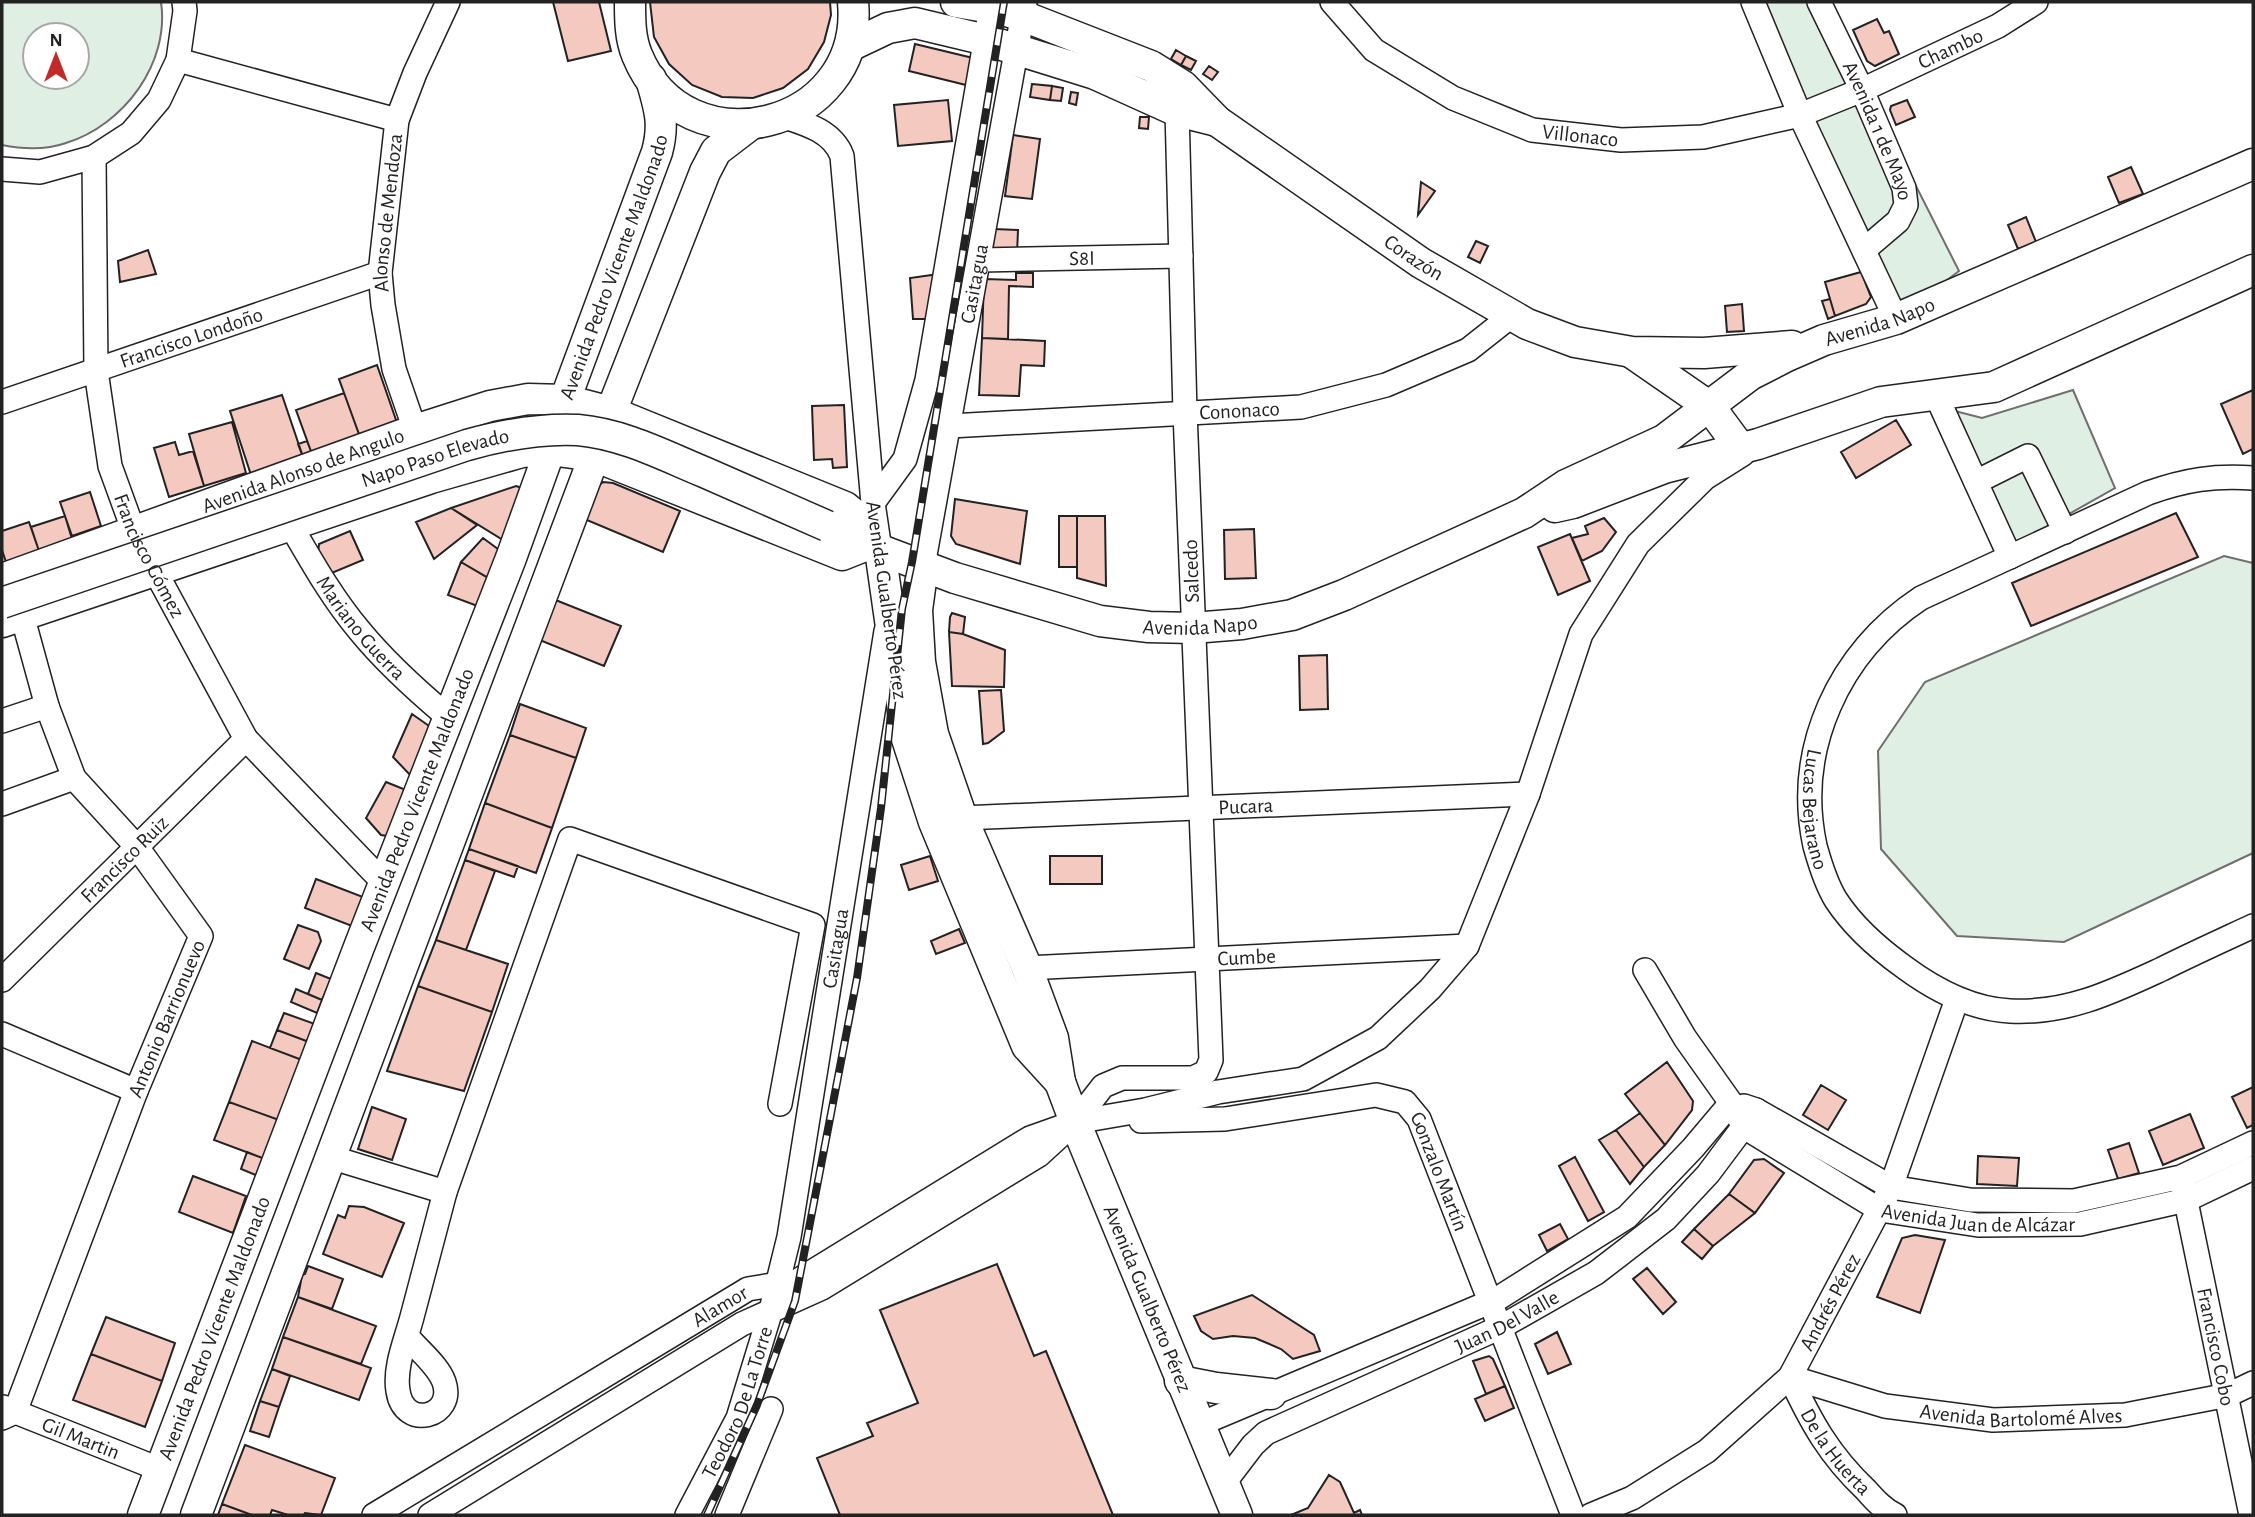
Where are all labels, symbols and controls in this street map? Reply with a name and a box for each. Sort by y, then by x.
north arrow [21,21,91,91]
street label: Chambo [1915,25,1986,73]
text: N [49,31,63,50]
street label: Avenida 1 de Mayo [1839,58,1915,201]
street label: Villonaco [1541,121,1619,151]
street label: Alonso de Mendoza [370,132,406,293]
street label: Avenida Pedro Vicente Maldonado [556,133,671,402]
street label: Corazón [1380,231,1447,285]
street label: Casitagua [957,242,992,325]
street label: S8I [1069,248,1095,269]
street label: Avenida Napo [1822,294,1938,350]
street label: Francisco Londoño [117,304,266,372]
street label: Cononaco [1199,398,1280,423]
street label: Avenida Alonso de Angulo [199,425,407,517]
street label: Napo Paso Elevado [358,425,511,491]
street label: Francisco Gómez [110,491,188,621]
street label: Avenida Gualberto Pérez [862,500,911,701]
street label: Salcedo [1180,539,1203,603]
street label: Mariano Guerra [312,572,409,684]
street label: Avenida Napo [1141,611,1259,639]
street label: Avenida Pedro Vicente Maldonado [356,665,478,934]
street label: Lucas Bejarano [1799,747,1831,872]
street label: Pucara [1218,795,1274,818]
street label: Francisco Ruiz [77,812,173,907]
street label: Casitagua [819,907,852,990]
street label: Antonio Barrionuevo [125,937,209,1101]
street label: Cumbe [1217,946,1276,969]
street label: Gonzalo Martín [1406,1108,1471,1234]
street label: Avenida Pedro Vicente Maldonado [155,1193,274,1463]
street label: Avenida Juan de Alcázar [1880,1200,2075,1236]
street label: Avenida Gualberto Pérez [1100,1202,1195,1395]
street label: Andrés Pérez [1796,1250,1864,1354]
street label: Alamor [689,1282,752,1331]
street label: Francisco Cobo [2193,1286,2238,1408]
street label: Juan Del Valle [1452,1287,1562,1357]
street label: Teodoro De La Torre [698,1324,776,1482]
street label: Avenida Bartolomé Alves [1918,1401,2123,1431]
street label: De la Huerta [1796,1405,1875,1500]
street label: Gil Martin [39,1414,123,1463]

